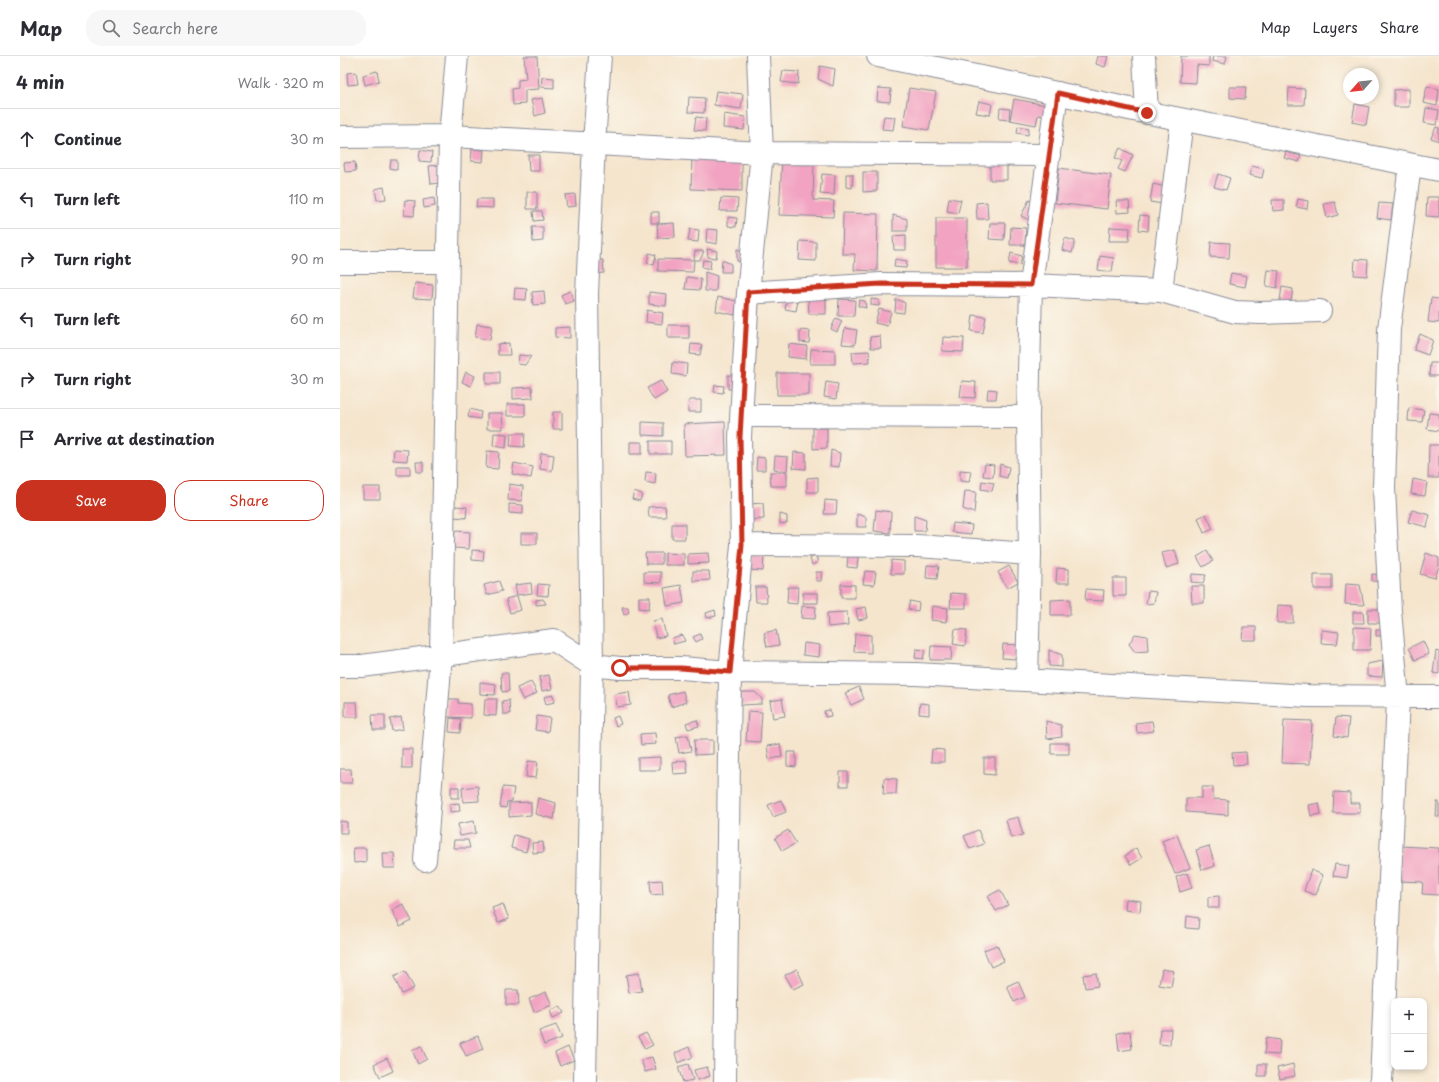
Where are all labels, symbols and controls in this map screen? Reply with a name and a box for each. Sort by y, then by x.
search box [86,10,366,46]
text: Map [20,14,62,42]
text: Search here [132,16,218,39]
icon: search [100,17,122,39]
text: Map [1261,17,1291,38]
text: Layers [1313,17,1358,38]
text: Share [1380,17,1419,38]
north arrow [1343,68,1379,104]
text: 4 min [16,69,64,95]
text: Walk · 320 m [238,73,324,92]
route end [1138,104,1156,122]
text: Continue [54,127,122,150]
icon: ahead [16,128,38,150]
text: 30 m [290,129,324,148]
text: Turn left [54,187,120,210]
icon: left [16,188,38,210]
text: 110 m [289,189,324,208]
text: Turn right [54,247,131,270]
icon: right [16,248,38,270]
text: 90 m [291,249,324,268]
text: Turn left [54,307,120,330]
icon: left [16,308,38,330]
text: 60 m [290,309,324,328]
text: Turn right [54,367,131,390]
icon: right [16,368,38,390]
text: 30 m [290,369,324,388]
text: Arrive at destination [54,427,215,450]
icon: arrive [16,428,38,450]
button: Save [16,480,166,521]
button: Share [174,480,324,521]
route start [611,659,629,677]
map controls [1391,998,1427,1070]
button: + [1391,998,1427,1034]
button: − [1391,1034,1427,1070]

